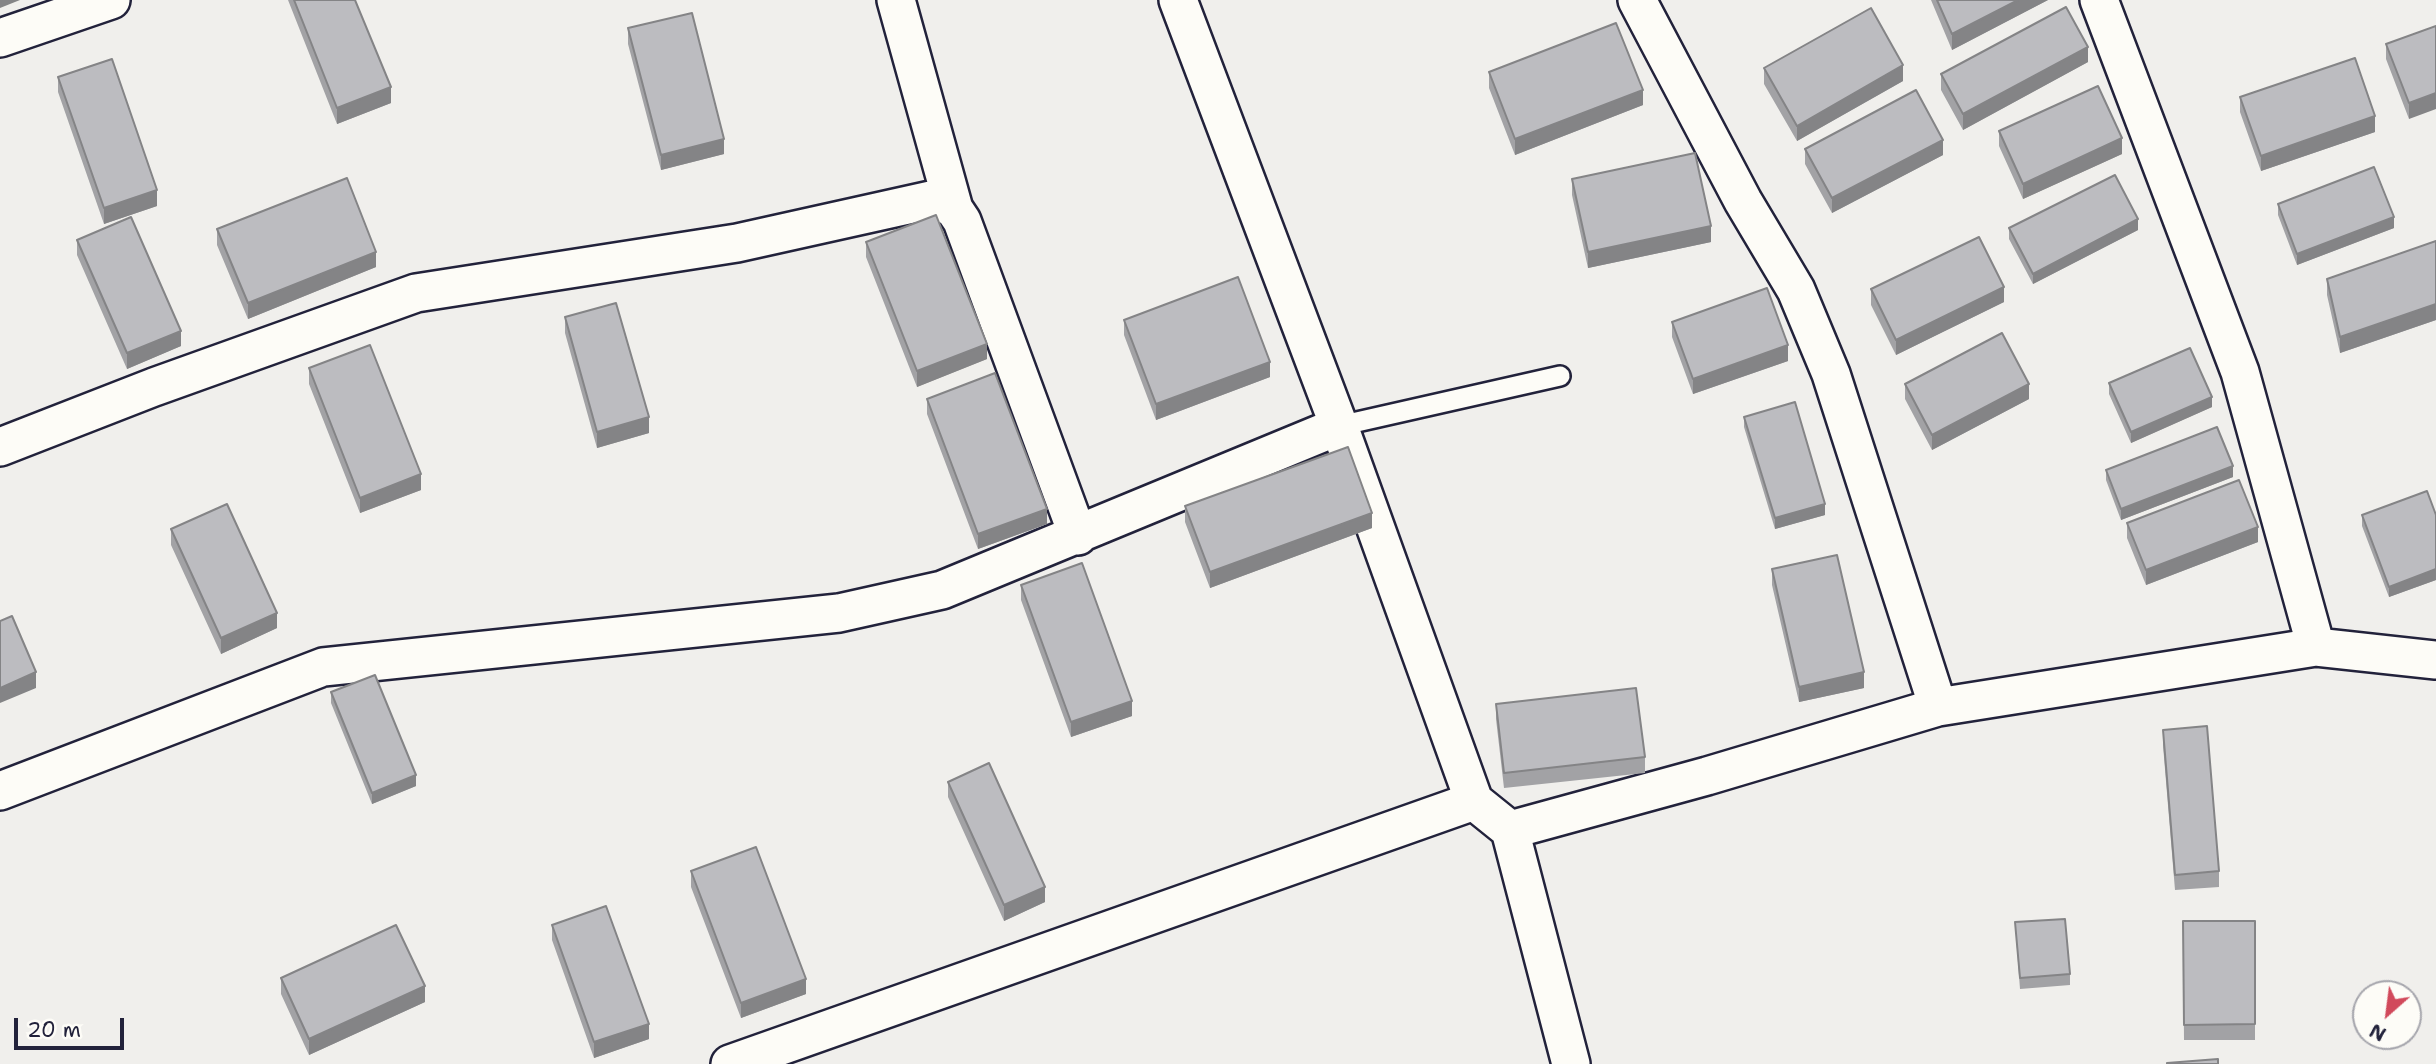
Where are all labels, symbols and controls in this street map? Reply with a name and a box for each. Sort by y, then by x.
north arrow [2352,980,2422,1050]
scale bar [18,1004,128,1048]
text: 20 m [27,1016,81,1044]
text: N [2365,1018,2390,1047]

